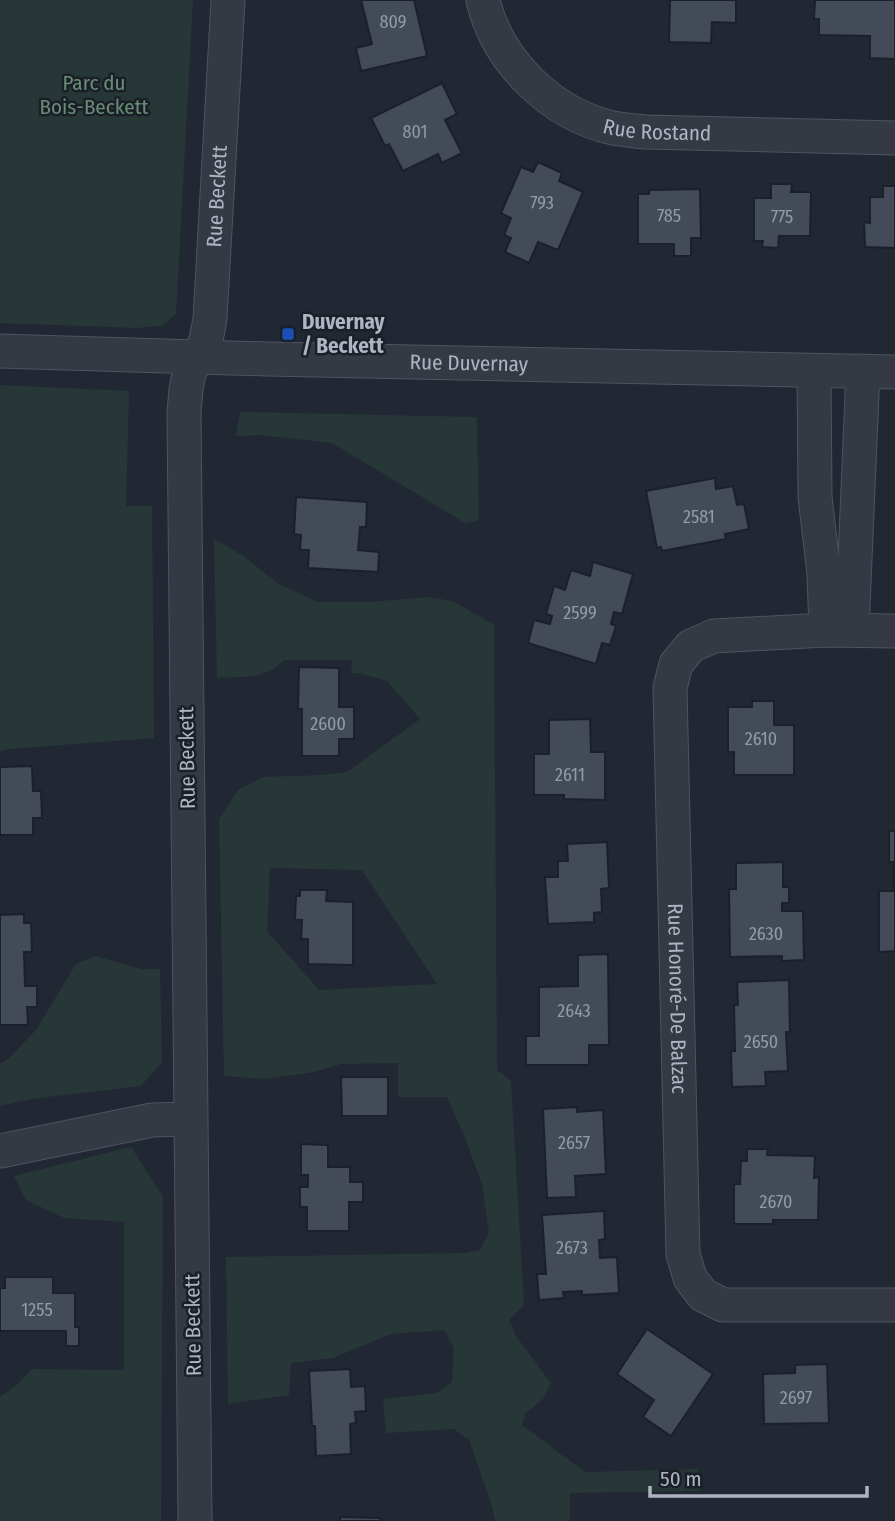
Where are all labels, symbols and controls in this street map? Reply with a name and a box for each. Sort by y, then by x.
house number: 809 [380,11,406,33]
park label: Parc du Bois-Beckett [40,70,149,120]
street label: Rue Rostand [600,113,712,147]
house number: 801 [403,121,427,143]
street label: Rue Beckett [201,144,233,248]
house number: 793 [530,192,554,214]
house number: 785 [657,205,681,227]
house number: 775 [771,206,793,228]
place label: Duvernay / Beckett [302,309,386,359]
marker: Duvernay / Beckett [280,326,296,342]
street label: Rue Duvernay [409,349,529,377]
house number: 2581 [683,506,715,528]
house number: 2599 [563,602,597,624]
street label: Rue Beckett [173,707,201,809]
house number: 2600 [310,713,346,735]
house number: 2610 [745,728,777,750]
house number: 2611 [555,764,585,786]
street label: Rue Honoré-De Balzac [662,903,692,1094]
house number: 2630 [749,923,783,945]
house number: 2643 [557,1000,591,1022]
house number: 2650 [744,1031,778,1053]
house number: 2657 [558,1132,590,1154]
house number: 2670 [760,1191,792,1213]
house number: 2673 [556,1237,588,1259]
street label: Rue Beckett [179,1274,207,1376]
house number: 1255 [21,1299,53,1321]
house number: 2697 [780,1387,812,1409]
scale bar [650,1454,867,1498]
text: 50 m [660,1466,702,1492]

